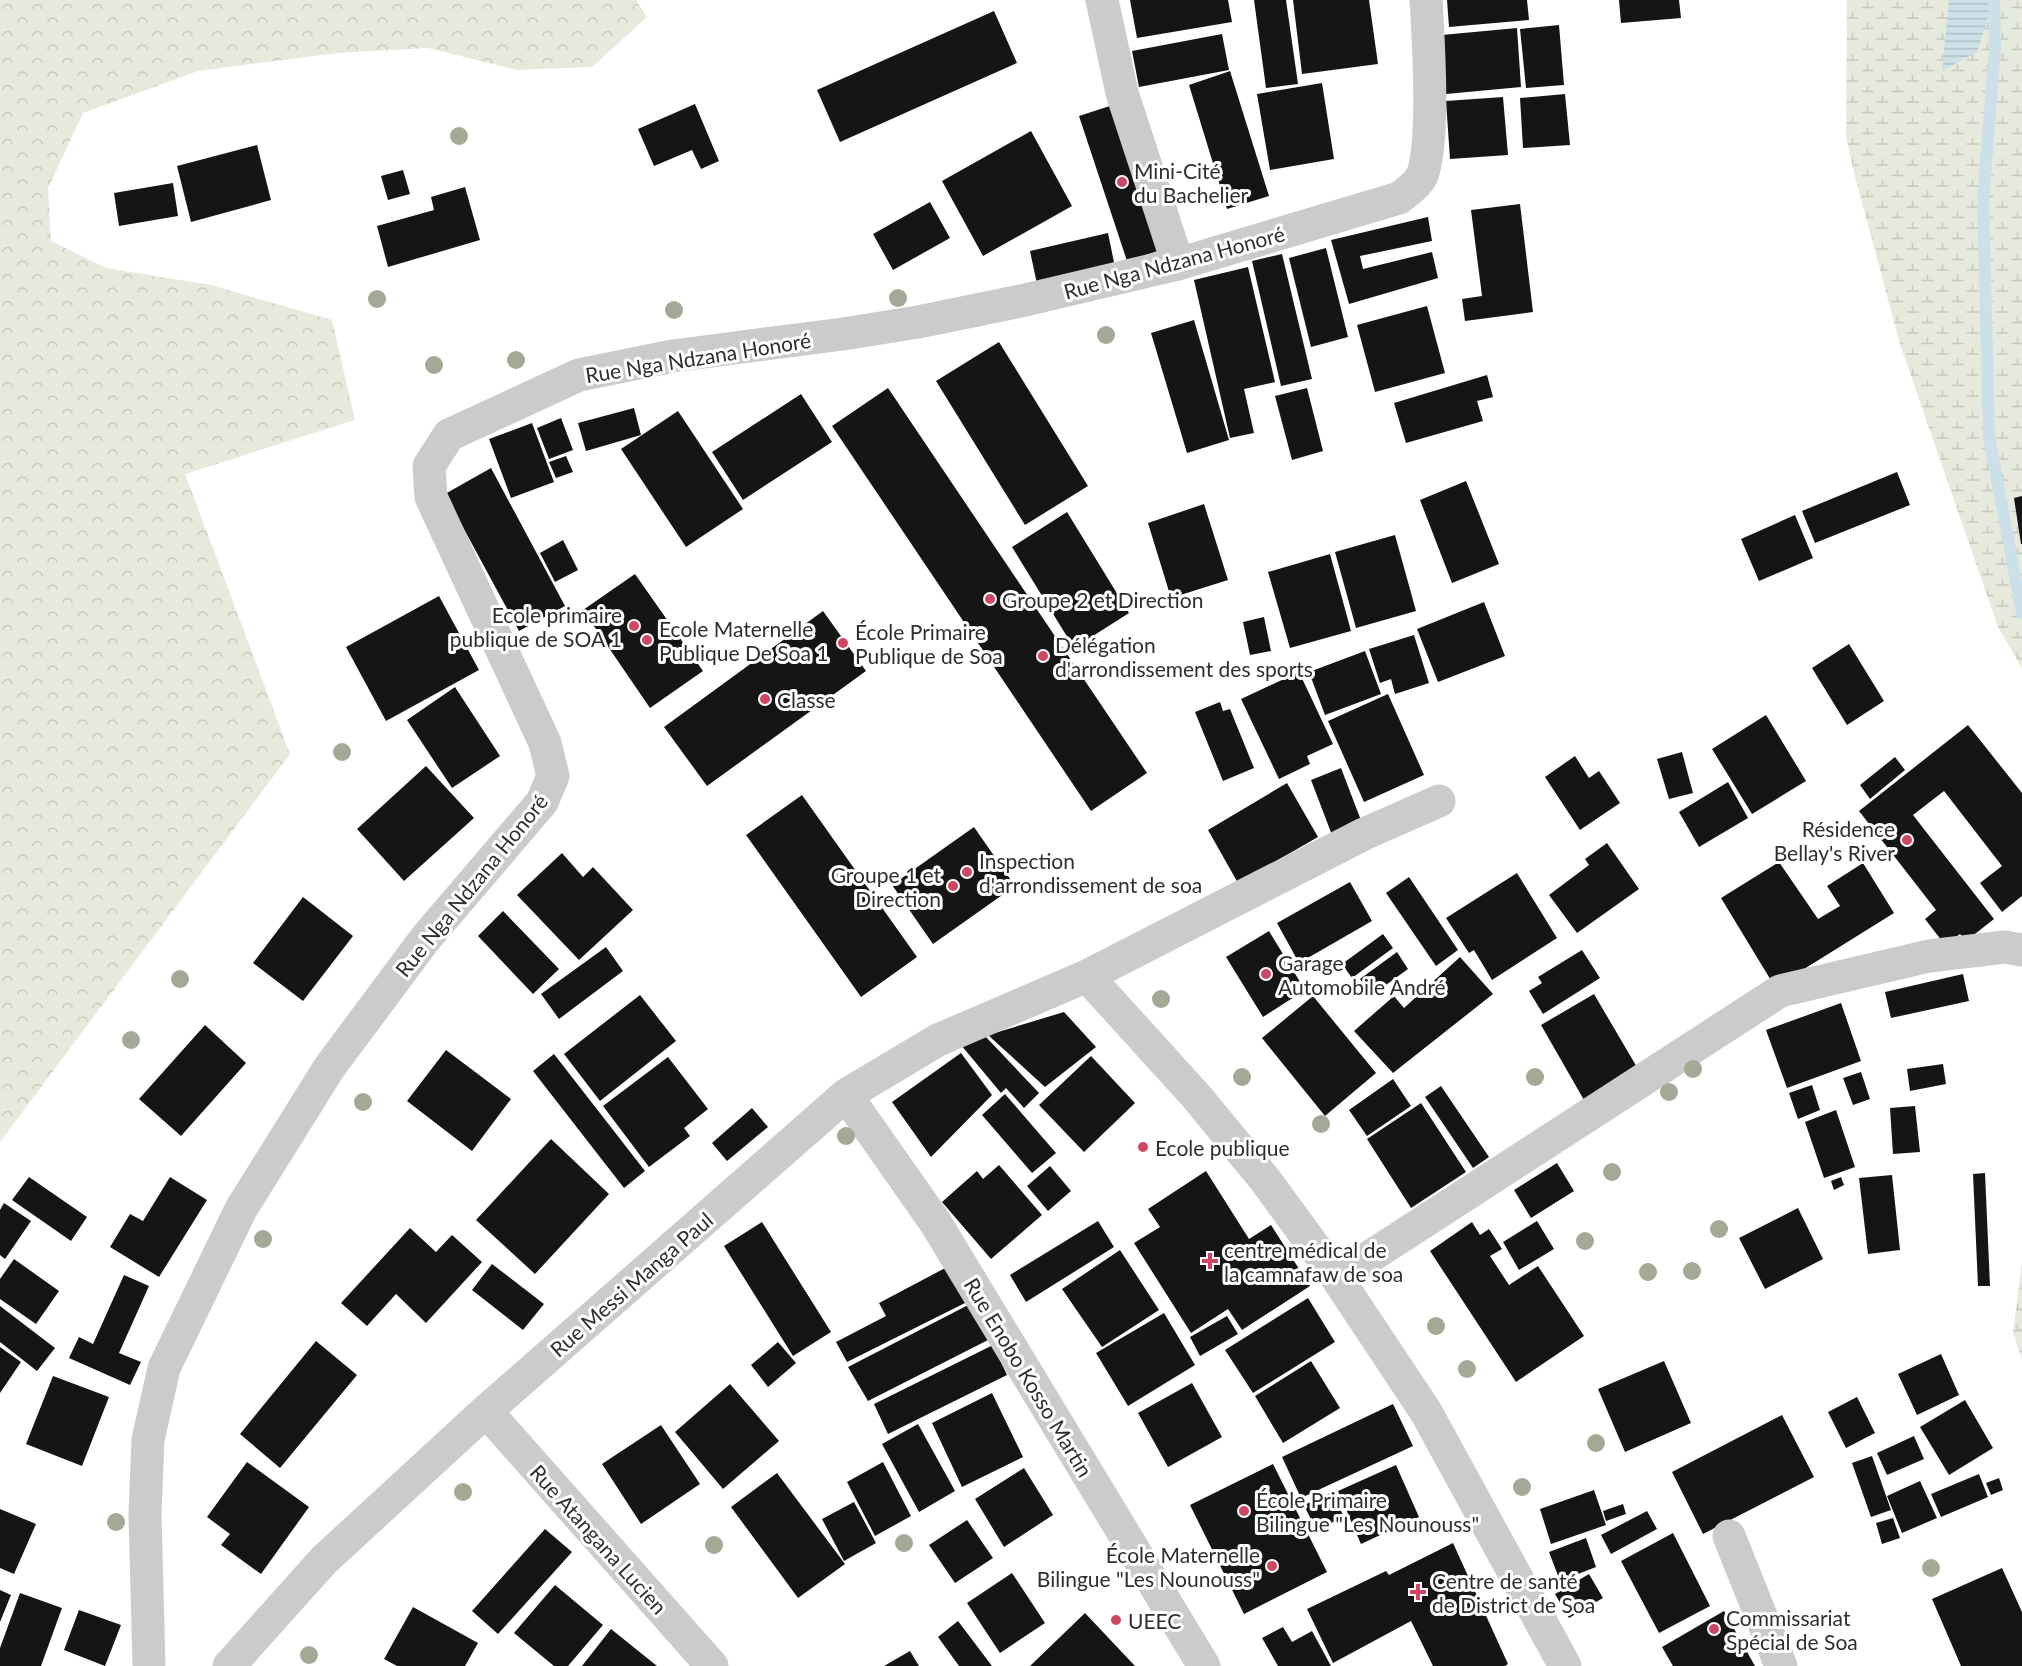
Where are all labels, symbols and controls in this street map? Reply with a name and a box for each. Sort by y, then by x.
place label: Mini-Cité du Bachelier [1134,158,1249,207]
marker: Mini-Cité du Bachelier [1115,175,1129,189]
street label: Rue Nga Ndzana Honoré [1061,220,1287,304]
street label: Rue Nga Ndzana Honoré [584,327,812,387]
place label: Groupe 2 et Direction [1002,587,1203,612]
marker: Groupe 2 et Direction [983,592,997,606]
place label: Ecole primaire publique de SOA 1 [450,602,622,651]
place label: Ecole Maternelle Publique De Soa 1 [659,616,828,665]
marker: Ecole primaire publique de SOA 1 [627,619,641,633]
place label: École Primaire Publique de Soa [855,619,1003,668]
place label: Délégation d'arrondissement des sports [1055,632,1313,681]
marker: Ecole Maternelle Publique De Soa 1 [640,633,654,647]
marker: École Primaire Publique de Soa [836,636,850,650]
marker: Délégation d'arrondissement des sports [1036,649,1050,663]
place label: Classe [777,687,836,712]
marker: Classe [758,692,772,706]
street label: Rue Nga Ndzana Honoré [390,789,552,981]
place label: Résidence Bellay's River [1774,816,1895,865]
marker: Résidence Bellay's River [1900,833,1914,847]
place label: Inspection d'arrondissement de soa [979,848,1202,897]
place label: Groupe 1 et Direction [831,862,941,911]
marker: Inspection d'arrondissement de soa [960,865,974,879]
marker: Groupe 1 et Direction [946,879,960,893]
place label: Garage Automobile André [1278,950,1446,999]
marker: Garage Automobile André [1259,967,1273,981]
place label: Ecole publique [1155,1135,1290,1160]
marker: Ecole publique [1136,1140,1150,1154]
street label: Rue Messi Manga Paul [545,1207,717,1361]
place label: centre médical de la camnafaw de soa [1224,1237,1403,1286]
marker: centre médical de la camnafaw de soa [1201,1252,1219,1270]
street label: Rue Enobo Kosso Martin [960,1273,1098,1481]
street label: Rue Atangana Lucien [525,1459,673,1619]
place label: École Primaire Bilingue "Les Nounouss" [1256,1487,1479,1536]
marker: École Primaire Bilingue "Les Nounouss" [1237,1504,1251,1518]
place label: École Maternelle Bilingue "Les Nounouss" [1037,1542,1260,1591]
marker: École Maternelle Bilingue "Les Nounouss" [1265,1559,1279,1573]
place label: Centre de santé de District de Soa [1432,1568,1595,1617]
marker: Centre de santé de District de Soa [1409,1583,1427,1601]
place label: Commissariat Spécial de Soa [1726,1605,1858,1654]
place label: UEEC [1128,1608,1181,1633]
marker: UEEC [1109,1613,1123,1627]
marker: Commissariat Spécial de Soa [1707,1622,1721,1636]

